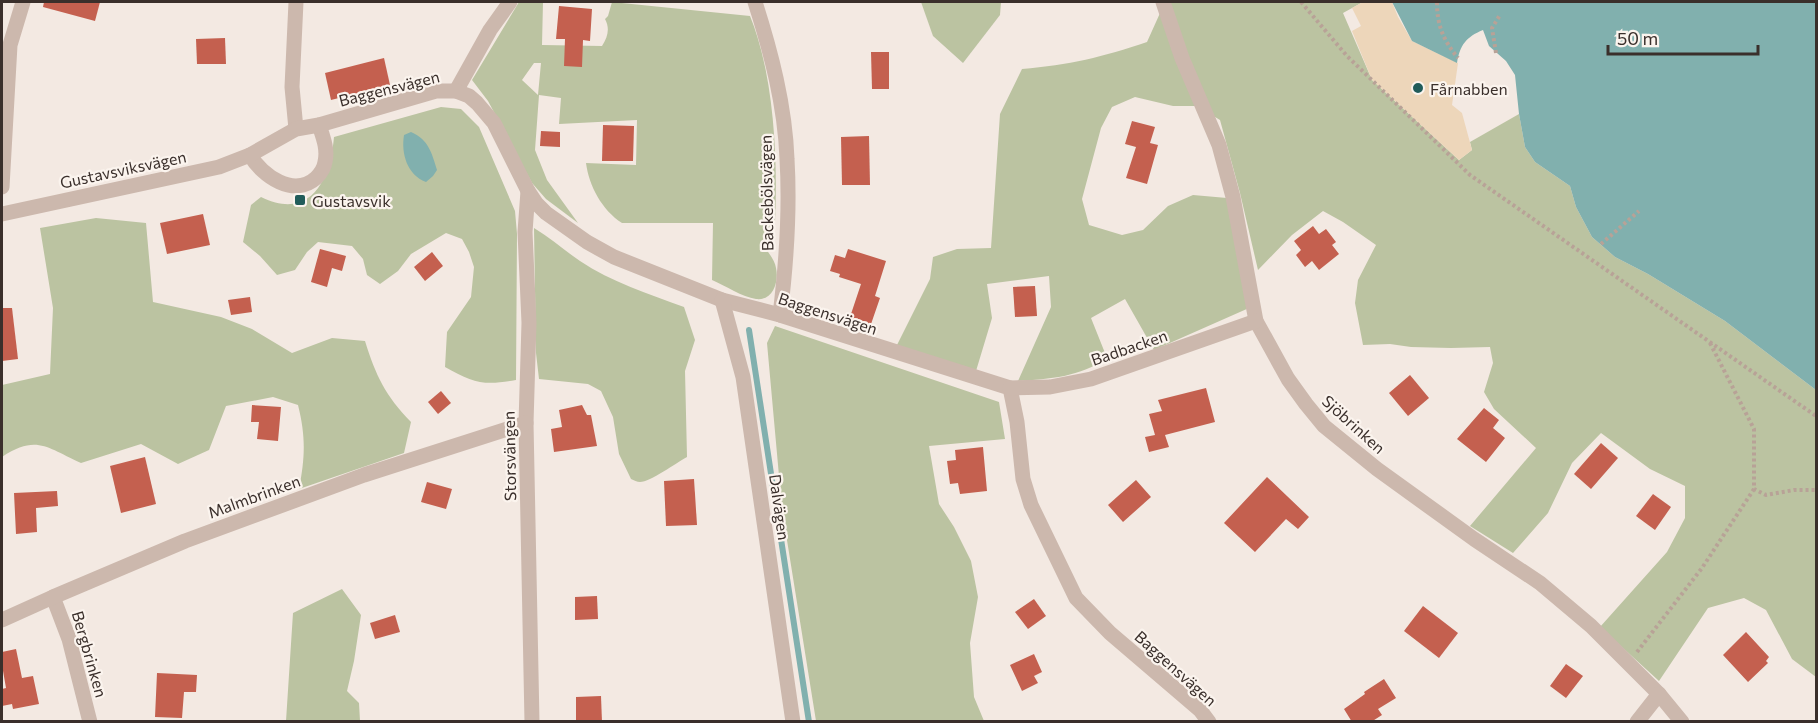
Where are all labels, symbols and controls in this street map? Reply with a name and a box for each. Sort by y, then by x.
scale bar [1608,18,1758,56]
text: 50 m [1617,27,1658,49]
street label: Baggensvägen [337,66,441,110]
place label: Fårnabben [1430,79,1508,98]
marker: Fårnabben [1411,81,1425,95]
street label: Backebölsvägen [755,135,777,251]
street label: Gustavsviksvägen [58,146,188,192]
place label: Gustavsvik [312,191,391,210]
marker: Gustavsvik [293,193,307,207]
street label: Baggensvägen [776,288,880,338]
street label: Badbacken [1088,325,1170,369]
street label: Sjöbrinken [1319,391,1389,457]
street label: Storsvängen [499,411,519,501]
street label: Malmbrinken [205,471,303,521]
street label: Dalvägen [766,473,794,541]
street label: Bergbrinken [69,609,111,699]
street label: Baggensvägen [1131,626,1221,710]

